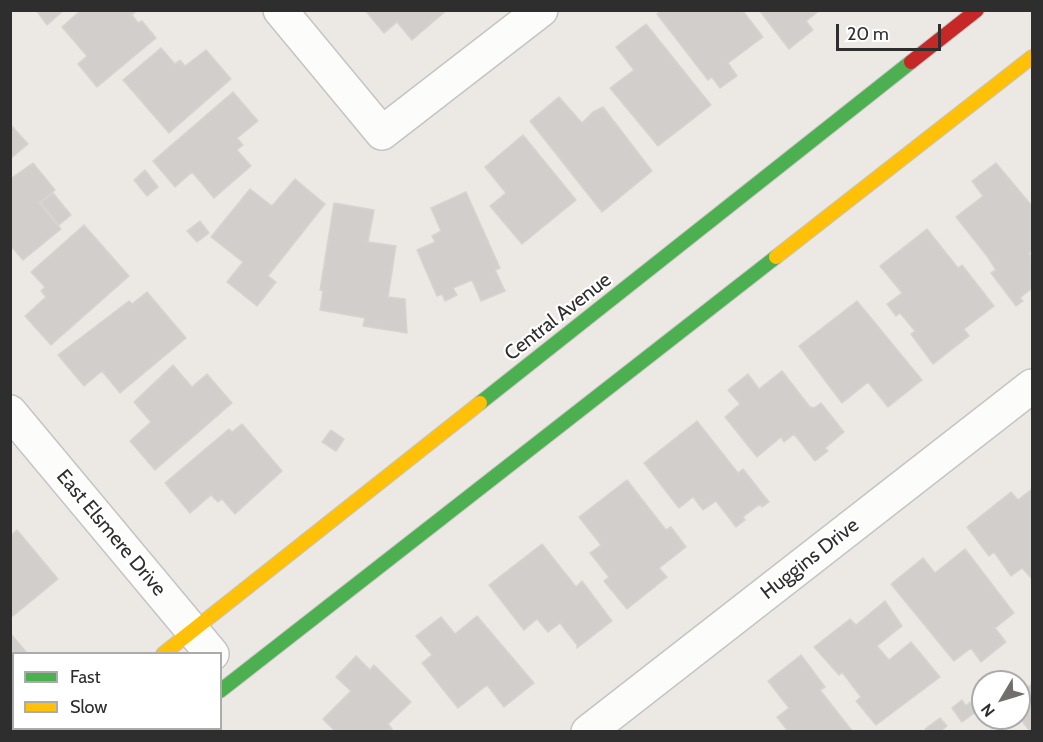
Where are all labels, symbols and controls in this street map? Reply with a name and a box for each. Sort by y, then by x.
scale bar [839,12,944,50]
text: 20 m [847,23,889,45]
street label: Central Avenue [500,268,616,366]
street label: East Elsmere Drive [51,465,171,601]
street label: Huggins Drive [756,513,864,605]
legend [12,652,222,730]
text: Fast [70,666,101,688]
north arrow [971,670,1031,730]
text: Slow [70,696,107,718]
text: N [977,700,999,720]

